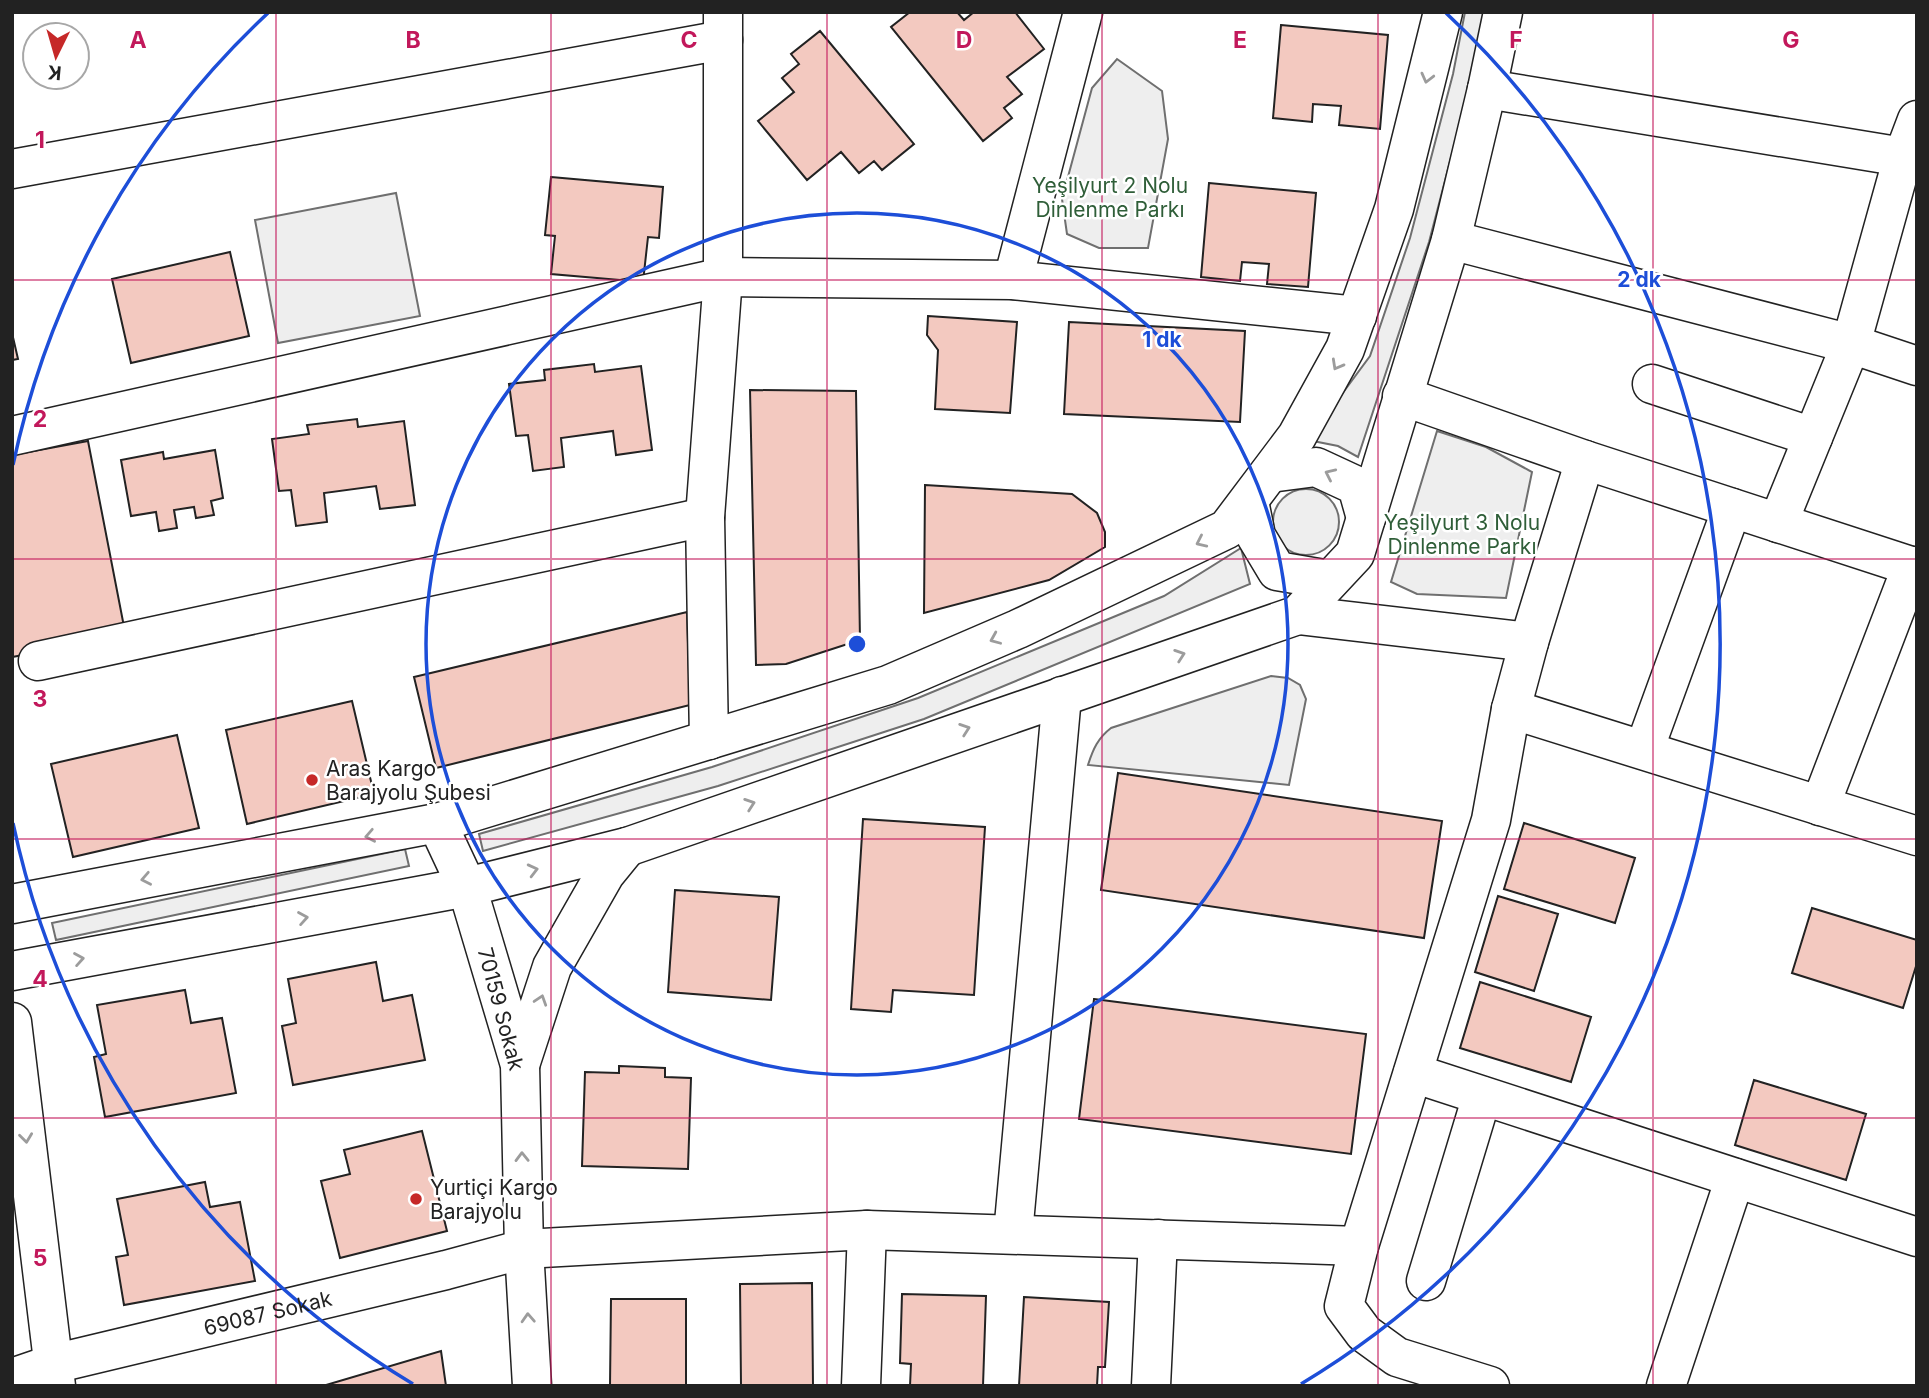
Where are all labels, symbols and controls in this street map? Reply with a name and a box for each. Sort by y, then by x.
north arrow [21,21,91,91]
text: A [129,26,147,54]
text: B [405,26,421,54]
text: C [680,26,698,54]
text: D [956,26,972,54]
text: E [1233,26,1247,54]
text: F [1509,26,1523,54]
text: G [1782,26,1800,54]
text: K [46,60,62,84]
one-way arrow [1421,72,1435,84]
text: 1 [35,126,45,154]
park label: Yeşilyurt 2 Nolu Dinlenme Parkı [1032,173,1188,222]
text: 2 dk [1617,267,1662,292]
text: 1 dk [1142,327,1183,352]
one-way arrow [1332,358,1345,370]
text: 2 [33,405,47,433]
one-way arrow [1325,468,1338,482]
park label: Yeşilyurt 3 Nolu Dinlenme Parkı [1384,510,1540,559]
one-way arrow [1196,534,1208,548]
one-way arrow [989,631,1002,645]
centre of rings [845,632,869,656]
one-way arrow [1174,649,1186,663]
text: 3 [33,685,47,713]
one-way arrow [959,723,971,737]
place label: Aras Kargo Barajyolu Şubesi [326,756,491,805]
marker: Aras Kargo Barajyolu Şubesi [304,772,320,788]
one-way arrow [744,798,756,812]
one-way arrow [364,828,376,843]
one-way arrow [527,864,539,878]
one-way arrow [140,870,152,885]
one-way arrow [297,911,309,926]
street label: 70159 Sokak [473,945,529,1074]
one-way arrow [73,952,85,967]
text: 4 [32,965,48,993]
one-way arrow [533,994,548,1006]
one-way arrow [19,1132,34,1144]
one-way arrow [515,1151,530,1162]
place label: Yurtiçi Kargo Barajyolu [430,1175,558,1224]
marker: Yurtiçi Kargo Barajyolu [408,1191,424,1207]
text: 5 [33,1244,47,1272]
street label: 69087 Sokak [201,1285,335,1340]
one-way arrow [521,1312,536,1323]

